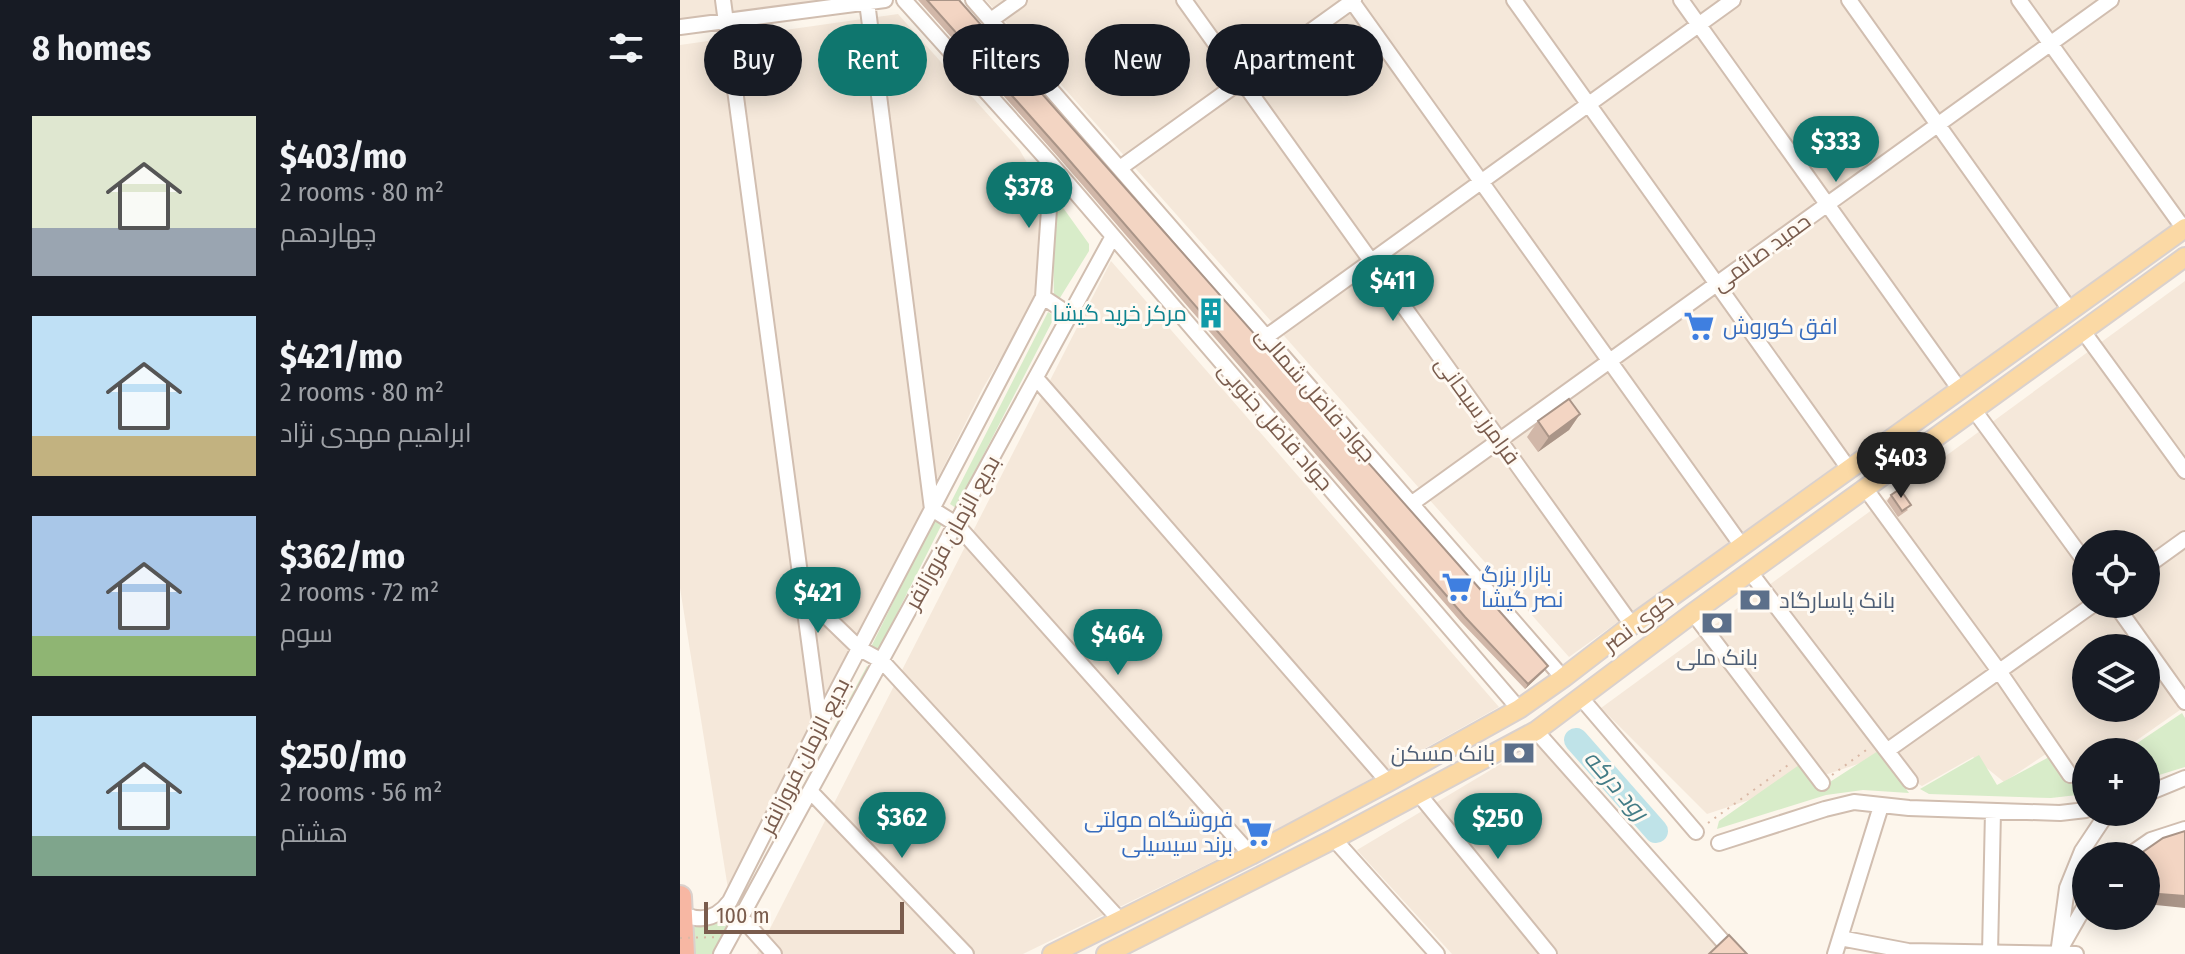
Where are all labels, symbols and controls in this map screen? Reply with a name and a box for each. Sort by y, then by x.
chip: Buy [704,24,802,96]
chip: Rent [818,24,927,96]
chip: Filters [943,24,1069,96]
chip: New [1085,24,1190,96]
chip: Apartment [1206,24,1383,96]
icon: filters [604,26,648,70]
text: 8 homes [32,28,151,69]
pin: $333 [1789,116,1883,184]
text: $333 [1811,126,1861,157]
text: $403/mo [280,136,407,177]
icon: home [96,148,192,244]
pin: $378 [982,162,1076,230]
text: $378 [1004,172,1054,203]
text: 2 rooms · 80 m² [280,177,444,208]
street label: حمید صائمی [1707,208,1816,297]
text: چهاردهم [280,218,377,249]
pin: $411 [1346,255,1440,323]
text: $411 [1370,265,1416,296]
building icon: مرکز خرید گیشا [1194,296,1228,330]
place label: مرکز خرید گیشا [1052,300,1187,327]
supermarket icon: افق کوروش [1682,309,1716,343]
place label: افق کوروش [1723,313,1838,340]
street label: جواد فاضل شمالی [1250,321,1382,467]
text: $421/mo [280,336,403,377]
icon: home [96,348,192,444]
street label: فرامرز سبحانی [1429,351,1526,470]
street label: جواد فاضل جنوبی [1212,356,1339,496]
text: 2 rooms · 80 m² [280,377,444,408]
text: ابراهیم مهدی نژاد [280,418,472,449]
pin: $403 [1854,432,1948,500]
text: $403 [1875,442,1927,473]
street label: بدیع‌ الزمان فروزانفر [898,451,1007,616]
map controls [2072,530,2160,930]
button: locate [2072,530,2160,618]
text: $362/mo [280,536,405,577]
icon: home [96,548,192,644]
place label: بازار بزرگ نصر گیشا [1481,561,1563,613]
pin: $421 [771,567,865,635]
supermarket icon: بازار بزرگ نصر گیشا [1440,570,1474,604]
text: 2 rooms · 72 m² [280,577,439,608]
text: $421 [794,577,842,608]
bank icon: بانک پاسارگاد [1738,583,1772,617]
street label: کوی نصر [1596,587,1679,659]
place label: بانک پاسارگاد [1779,587,1895,615]
bank icon: بانک ملی [1700,606,1734,640]
pin: $464 [1071,609,1165,677]
text: سوم [280,618,333,649]
text: $464 [1091,619,1145,650]
button: layers [2072,634,2160,722]
place label: بانک ملی [1676,644,1758,671]
street label: بدیع الزمان فروزانفر [753,674,856,841]
text: $250/mo [280,736,407,777]
bank icon: بانک مسکن [1502,736,1536,770]
button: + [2072,738,2160,826]
place label: بانک مسکن [1391,740,1495,767]
water label: رود درکه [1578,744,1655,827]
icon: home [96,748,192,844]
text: 2 rooms · 56 m² [280,777,442,808]
pin: $362 [855,792,949,860]
pin: $250 [1451,793,1545,861]
text: $362 [877,802,927,833]
text: $250 [1472,803,1524,834]
place label: فروشگاه مولتی برند سیسیلی [1084,806,1233,858]
supermarket icon: فروشگاه مولتی برند سیسیلی [1240,815,1274,849]
text: هشتم [280,818,348,849]
button: − [2072,842,2160,930]
scale bar [704,898,904,934]
text: 100 m [716,902,770,929]

